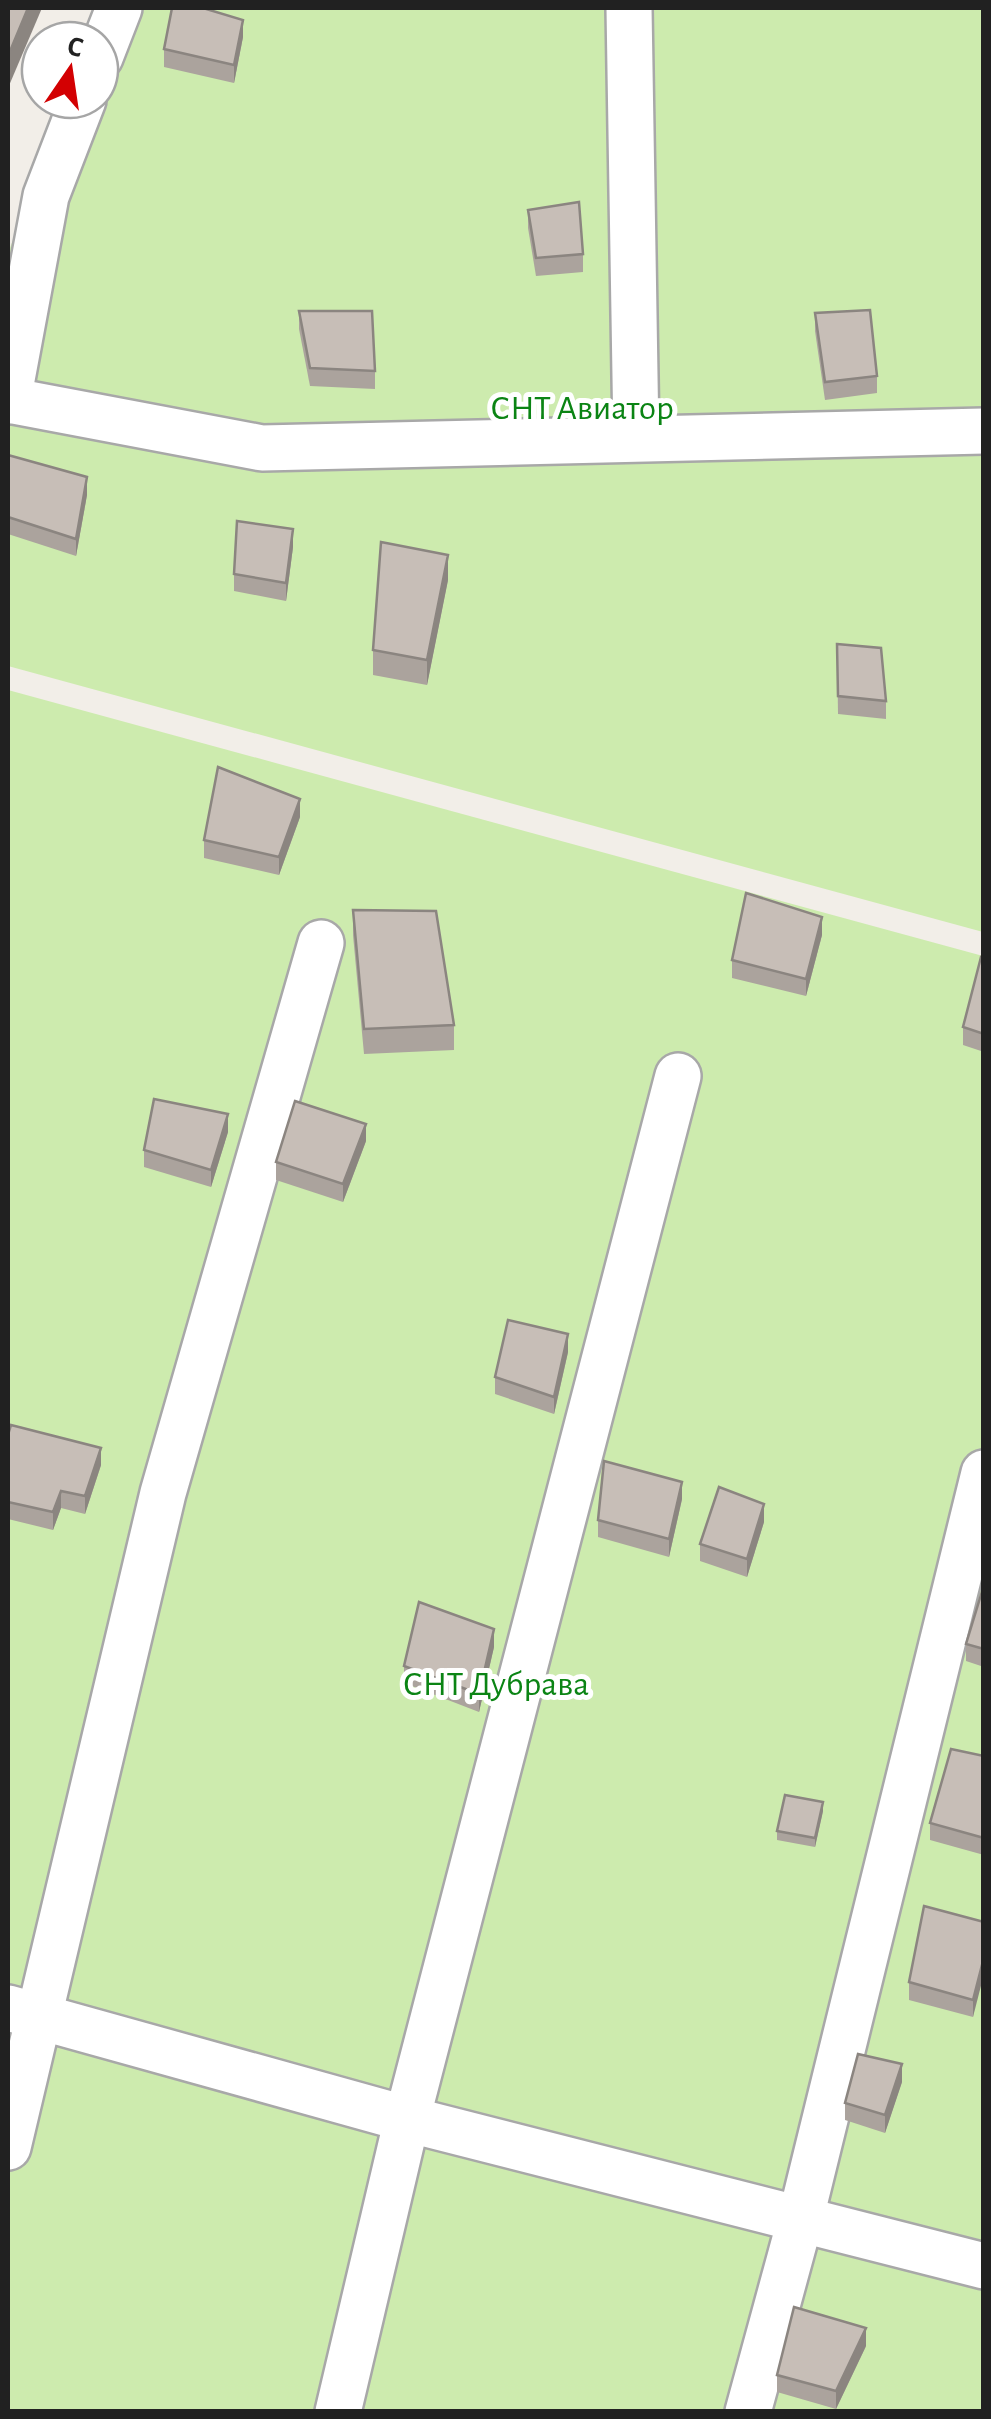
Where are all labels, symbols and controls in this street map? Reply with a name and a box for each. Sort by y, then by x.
north arrow [20,20,120,120]
text: С [64,32,86,63]
park label: СНТ Авиатор [490,391,674,426]
park label: СНТ Дубрава [403,1667,589,1702]

